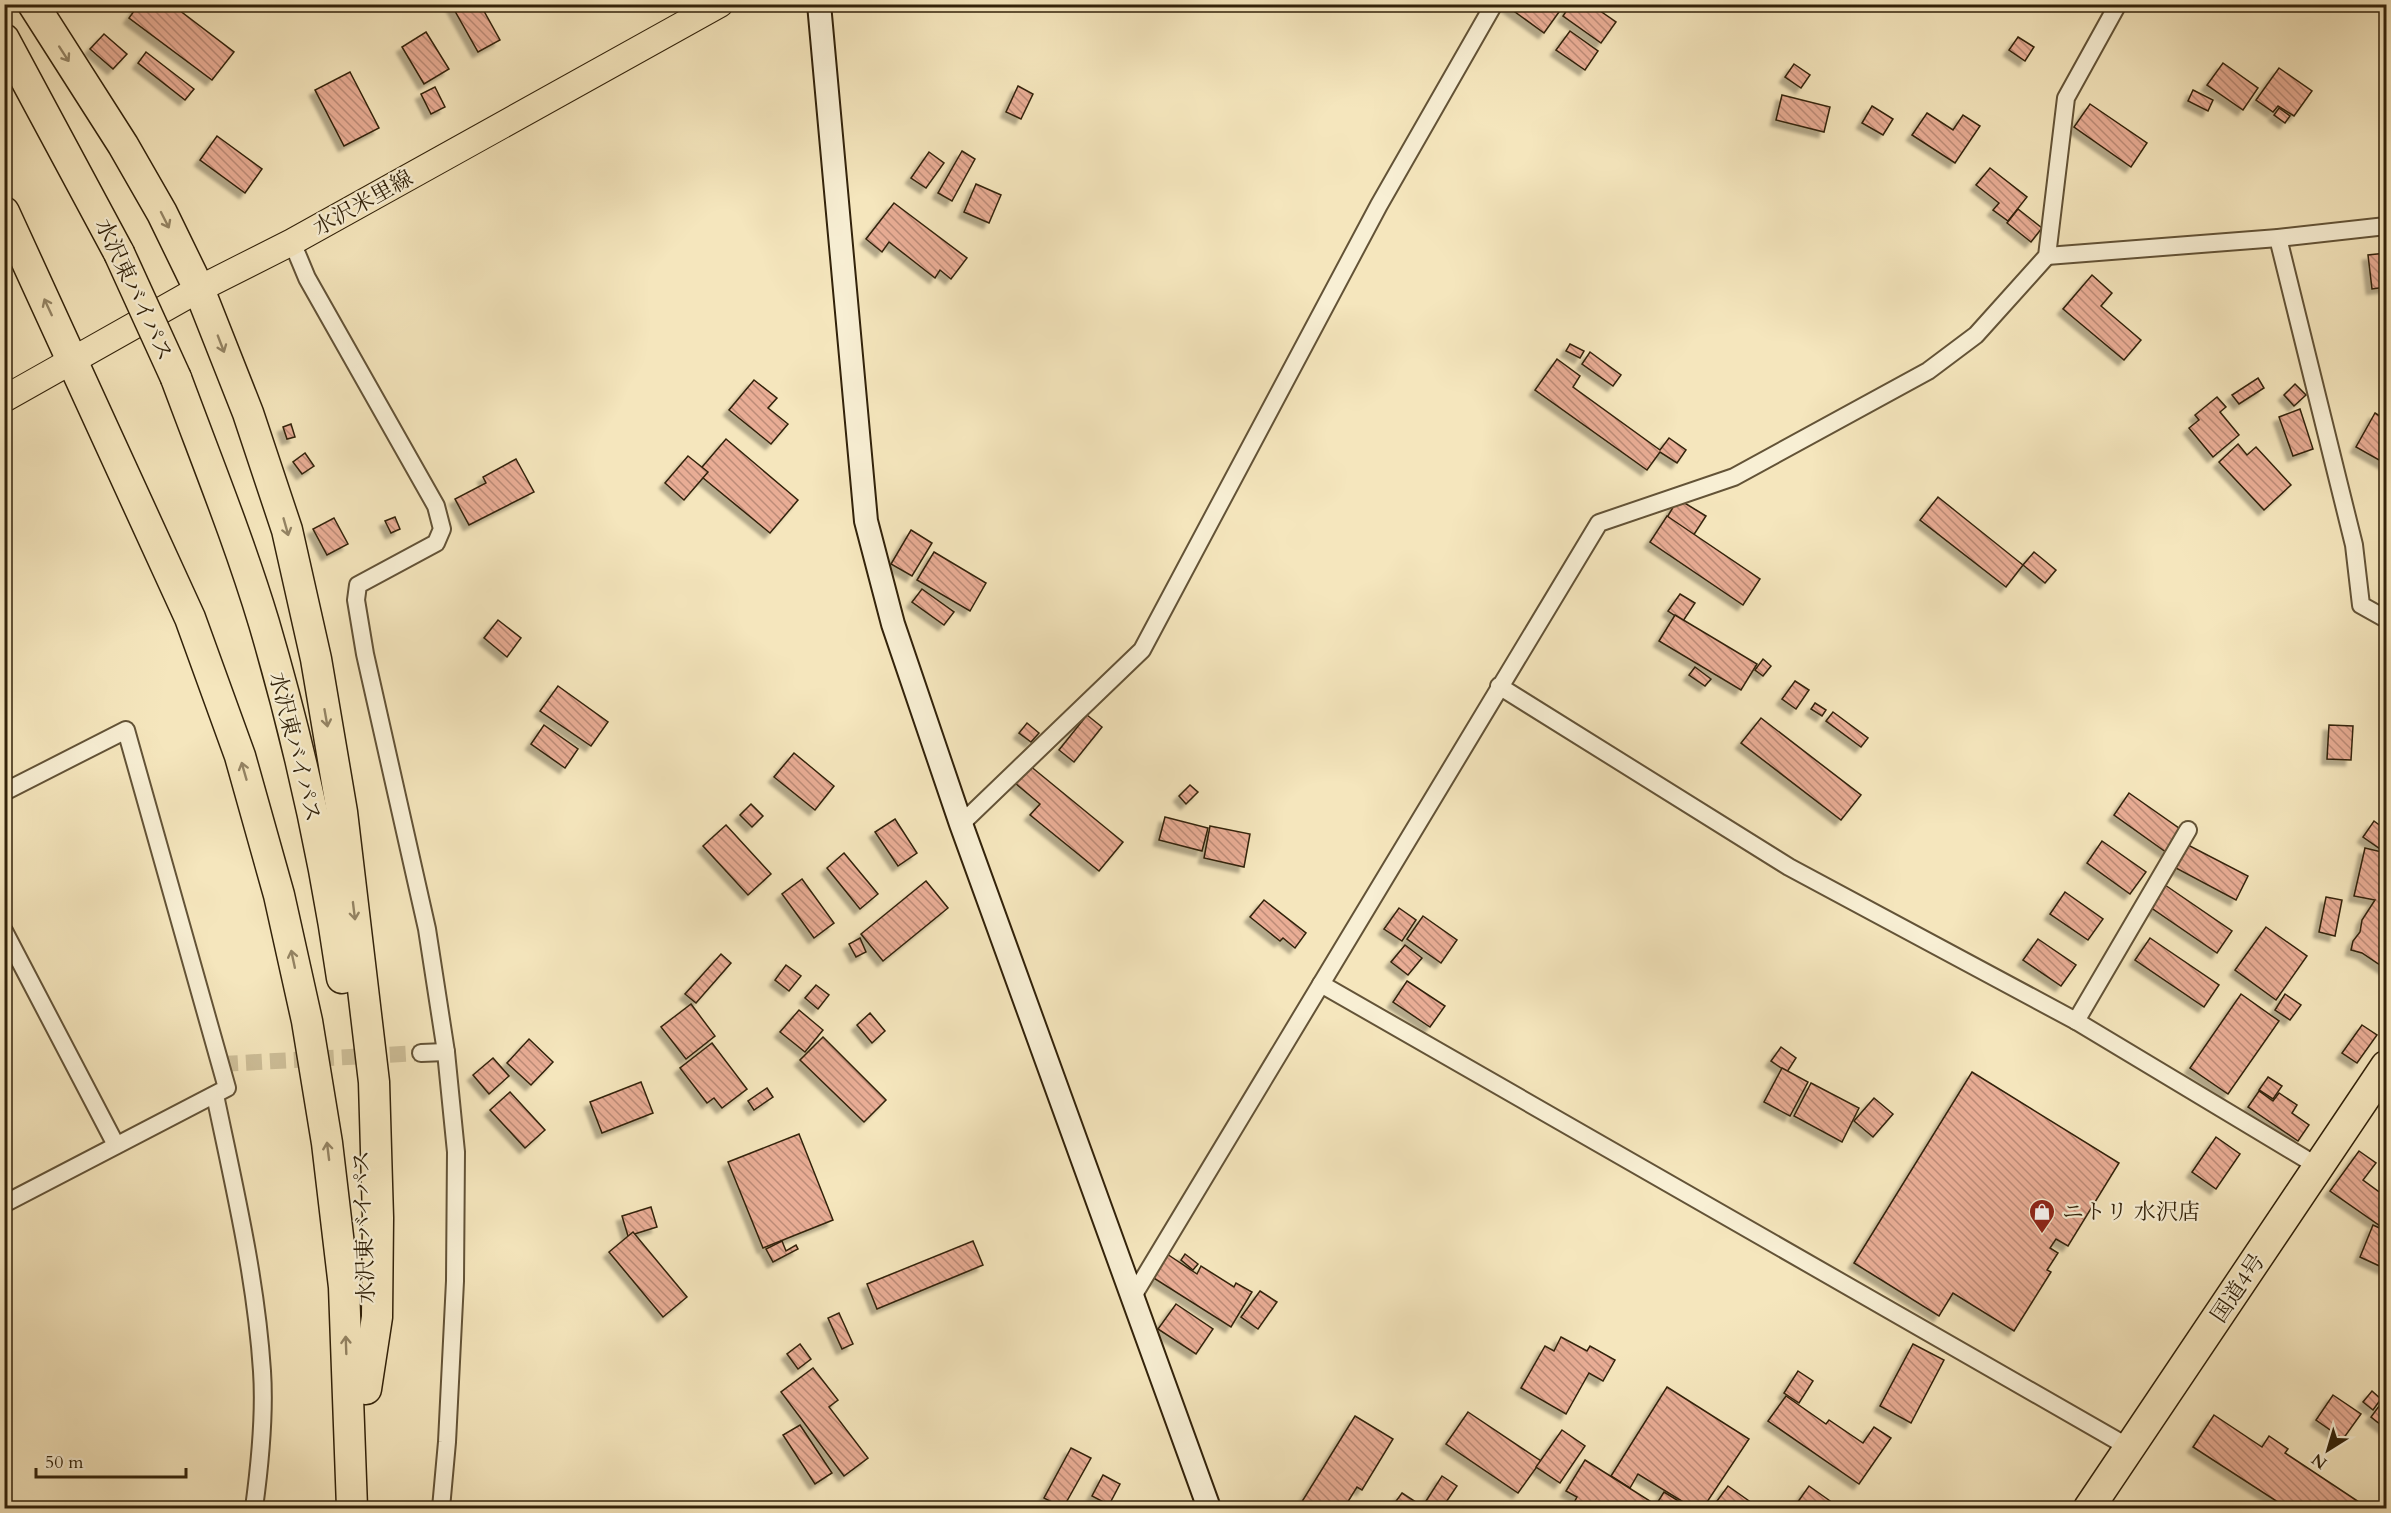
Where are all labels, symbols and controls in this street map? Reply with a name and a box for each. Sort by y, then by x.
one-way arrow [58,45,71,62]
street label: 水沢米里線 [308,163,418,243]
one-way arrow [160,211,172,229]
street label: 水沢東バイパス [88,214,180,366]
one-way arrow [42,299,53,317]
one-way arrow [216,334,227,353]
one-way arrow [281,518,292,537]
street label: 水沢東バイパス [262,669,328,825]
one-way arrow [321,708,332,728]
one-way arrow [238,762,249,781]
one-way arrow [349,901,360,920]
one-way arrow [287,950,298,970]
one-way arrow [322,1142,333,1162]
street label: 水沢東バイパス [346,1150,382,1304]
shop icon: ニトリ 水沢店 [2027,1197,2057,1235]
place label: ニトリ 水沢店 [2062,1197,2200,1227]
street label: 国道4号 [2204,1248,2272,1328]
one-way arrow [341,1336,352,1356]
north arrow [2298,1420,2358,1480]
scale bar [36,1441,186,1479]
text: N [2307,1448,2332,1474]
text: 50 m [45,1450,84,1475]

